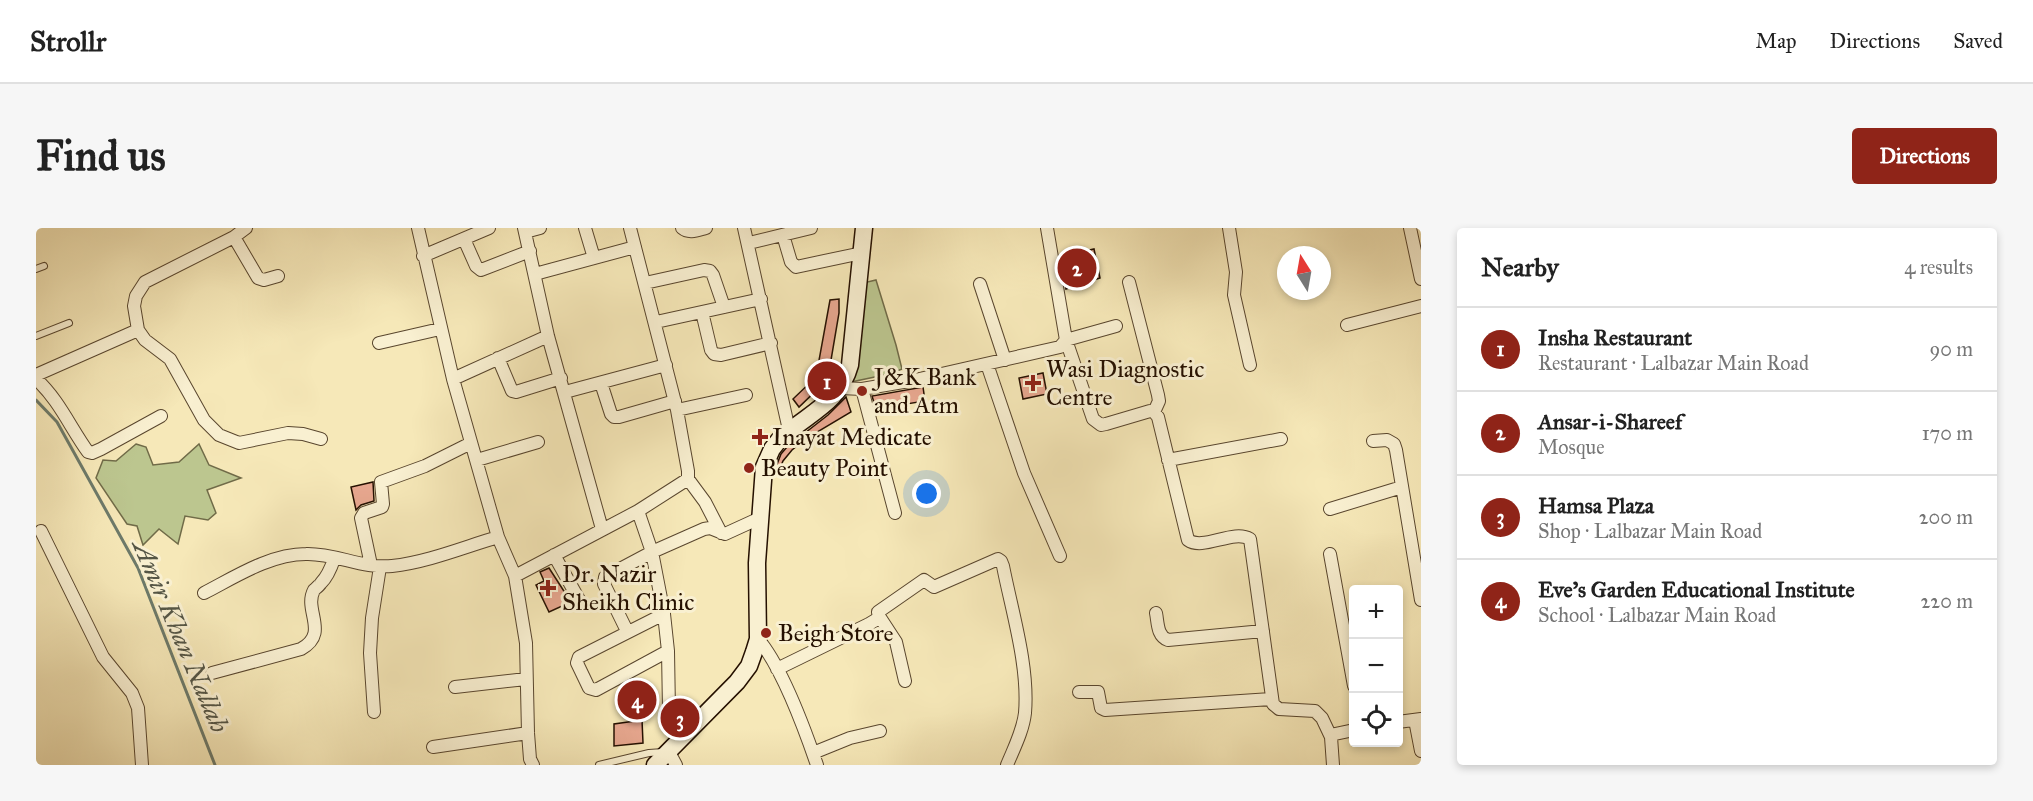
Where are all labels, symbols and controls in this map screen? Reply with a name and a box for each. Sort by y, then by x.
text: Strollr [30,24,106,59]
text: Map [1756,28,1797,54]
text: Directions [1830,28,1920,54]
text: Saved [1953,28,2003,54]
button: Directions [1852,128,1997,184]
text: Find us [36,130,166,182]
pin: 2 [1058,246,1096,291]
north arrow [1277,246,1331,300]
text: Nearby [1481,251,1559,283]
text: 4 results [1904,255,1973,279]
text: Insha Restaurant [1538,324,1692,351]
text: 1 [1497,337,1504,361]
text: 90 m [1930,337,1973,361]
text: Restaurant · Lalbazar Main Road [1538,351,1809,375]
place label: Wasi Diagnostic Centre [1046,354,1204,412]
pin: 1 [808,358,846,404]
place label: J&K Bank and Atm [871,362,977,420]
marker: Wasi Diagnostic Centre [1024,374,1042,392]
marker: J&K Bank and Atm [855,384,869,398]
text: Ansar-i-Shareef [1538,408,1682,435]
text: 2 [1496,421,1505,445]
text: 170 m [1922,421,1973,445]
place label: Inayat Medicate [772,422,932,452]
marker: Inayat Medicate [753,430,767,444]
text: Mosque [1538,435,1604,459]
place label: Beauty Point [761,453,889,483]
marker: Beauty Point [742,461,756,475]
your location [912,479,941,508]
text: Hamsa Plaza [1538,492,1654,519]
text: 3 [1497,505,1505,529]
text: 200 m [1919,505,1973,529]
text: Shop · Lalbazar Main Road [1538,519,1762,543]
water label: Amir Khan Nallah [125,532,236,737]
place label: Dr. Nazir Sheikh Clinic [562,559,694,617]
text: Eve's Garden Educational Institute [1538,576,1855,603]
marker: Dr. Nazir Sheikh Clinic [539,579,557,597]
map controls [1349,585,1403,747]
button: + [1349,585,1403,639]
text: 4 [1495,589,1506,613]
text: 220 m [1921,589,1973,613]
text: School · Lalbazar Main Road [1538,603,1776,627]
place label: Beigh Store [778,618,894,648]
marker: Beigh Store [759,626,773,640]
button: − [1349,639,1403,693]
pin: 4 [618,678,656,722]
button: locate [1349,693,1403,747]
pin: 3 [660,696,700,740]

